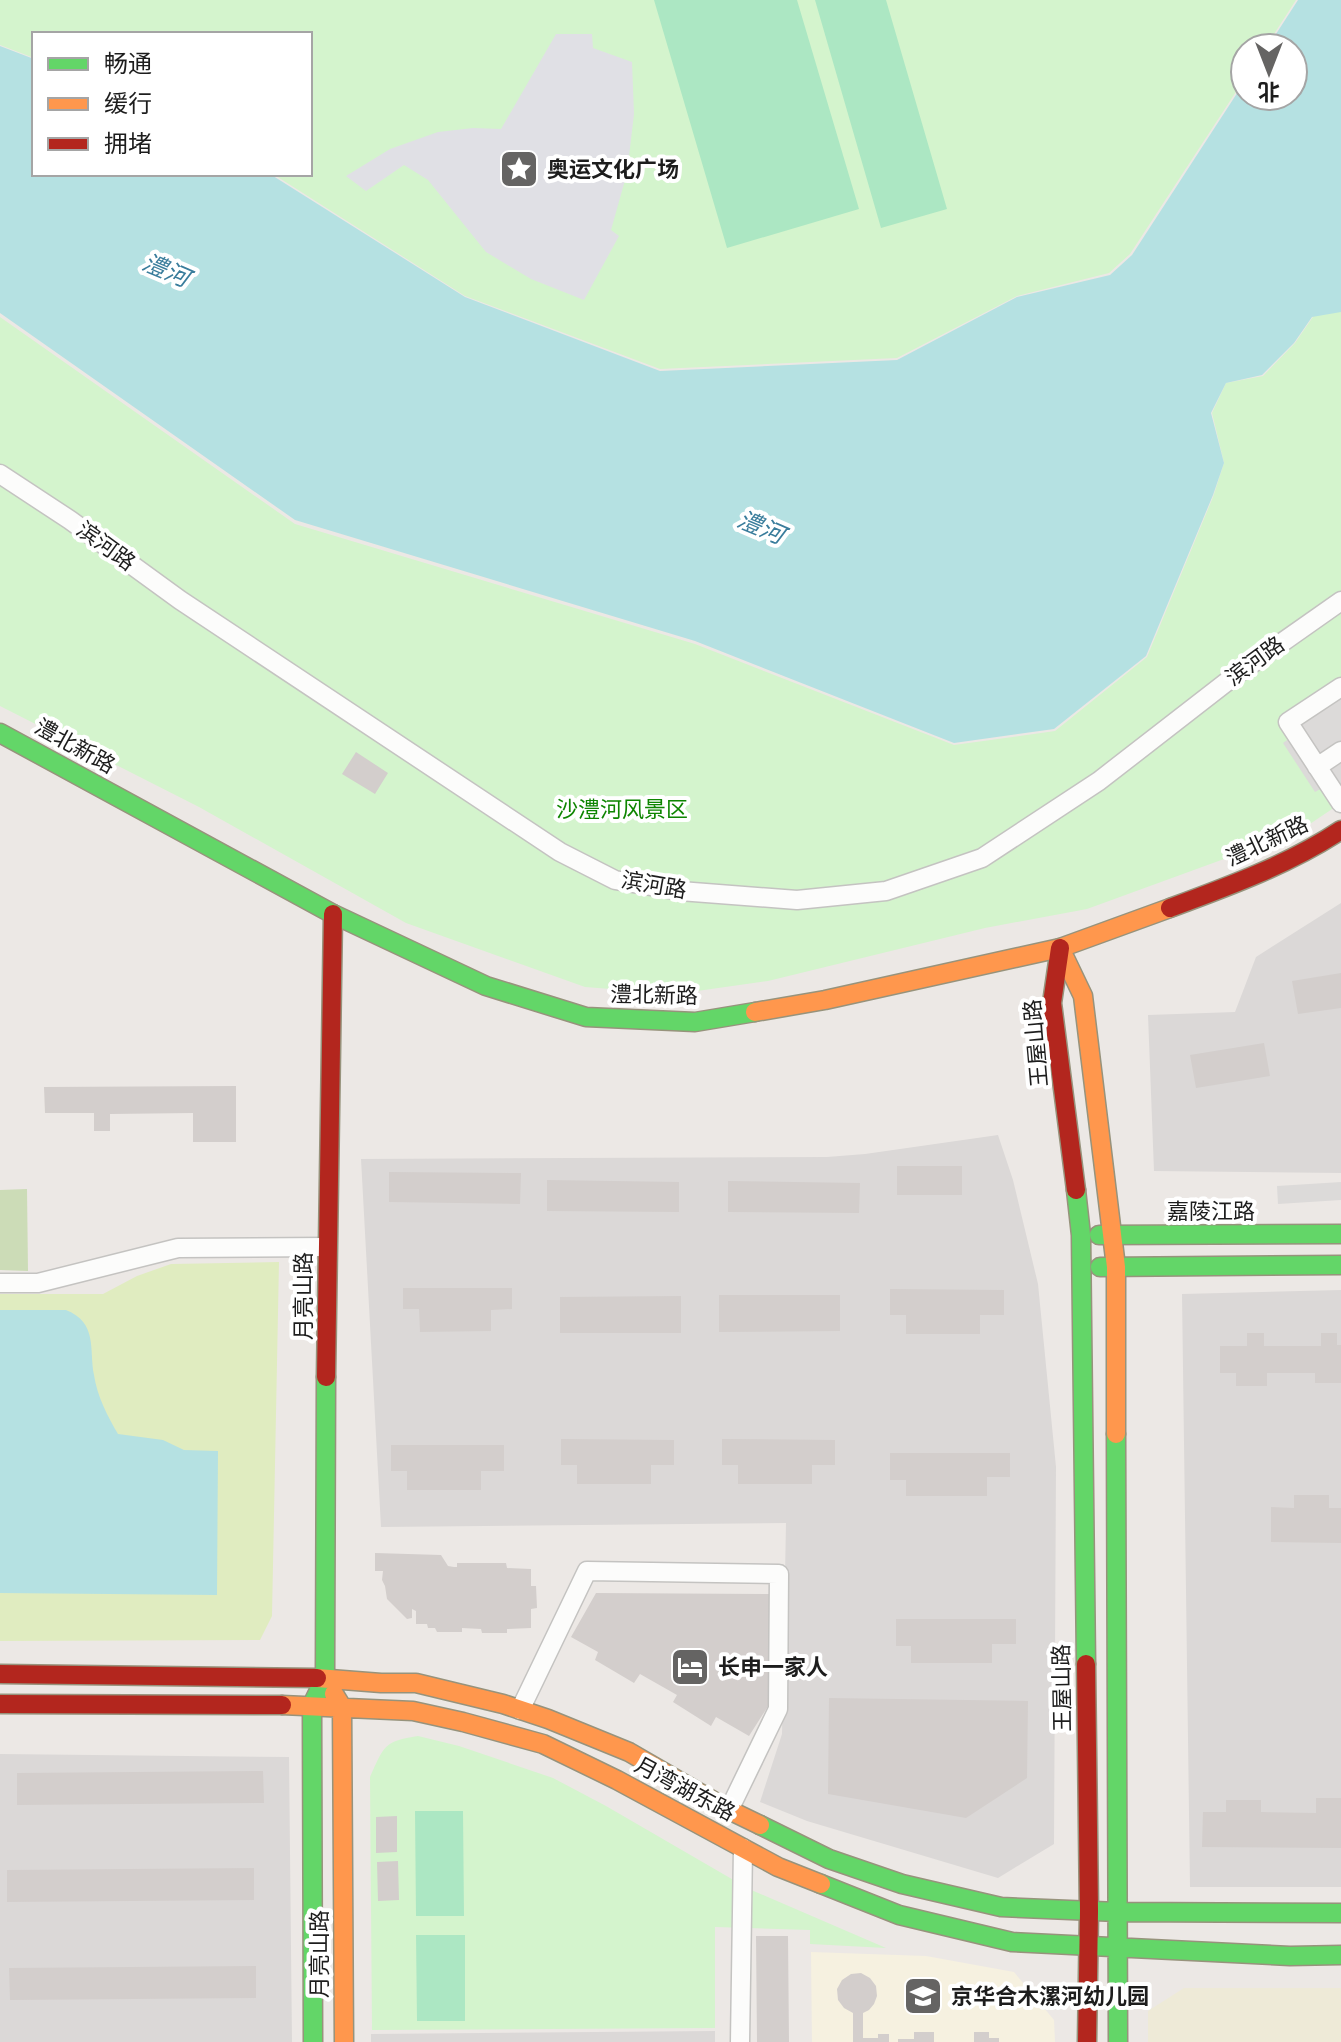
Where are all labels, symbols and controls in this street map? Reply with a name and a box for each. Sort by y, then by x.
legend [32,32,312,176]
north arrow [1229,32,1309,112]
text: 畅通 [104,49,152,78]
text: 北 [1258,78,1280,105]
text: 缓行 [104,89,152,118]
text: 拥堵 [104,129,152,158]
place icon: 奥运文化广场 [498,148,540,190]
place label: 奥运文化广场 [547,156,679,183]
water label: 澧河 [138,247,197,294]
water label: 澧河 [733,504,792,551]
street label: 滨河路 [71,516,141,576]
street label: 滨河路 [1220,631,1290,691]
street label: 澧北新路 [30,713,120,779]
park label: 沙澧河风景区 [556,796,688,823]
street label: 澧北新路 [1221,810,1313,872]
street label: 滨河路 [619,866,689,904]
street label: 澧北新路 [610,981,698,1009]
street label: 王屋山路 [1019,998,1053,1088]
street label: 嘉陵江路 [1167,1198,1255,1225]
street label: 月亮山路 [290,1252,317,1340]
street label: 王屋山路 [1048,1644,1076,1732]
hotel icon: 长申一家人 [669,1646,711,1688]
place label: 长申一家人 [718,1654,828,1681]
street label: 月湾湖东路 [630,1751,740,1827]
street label: 月亮山路 [306,1910,333,1998]
school or university icon: 京华合木漯河幼儿园 [902,1975,944,2017]
place label: 京华合木漯河幼儿园 [951,1983,1149,2010]

